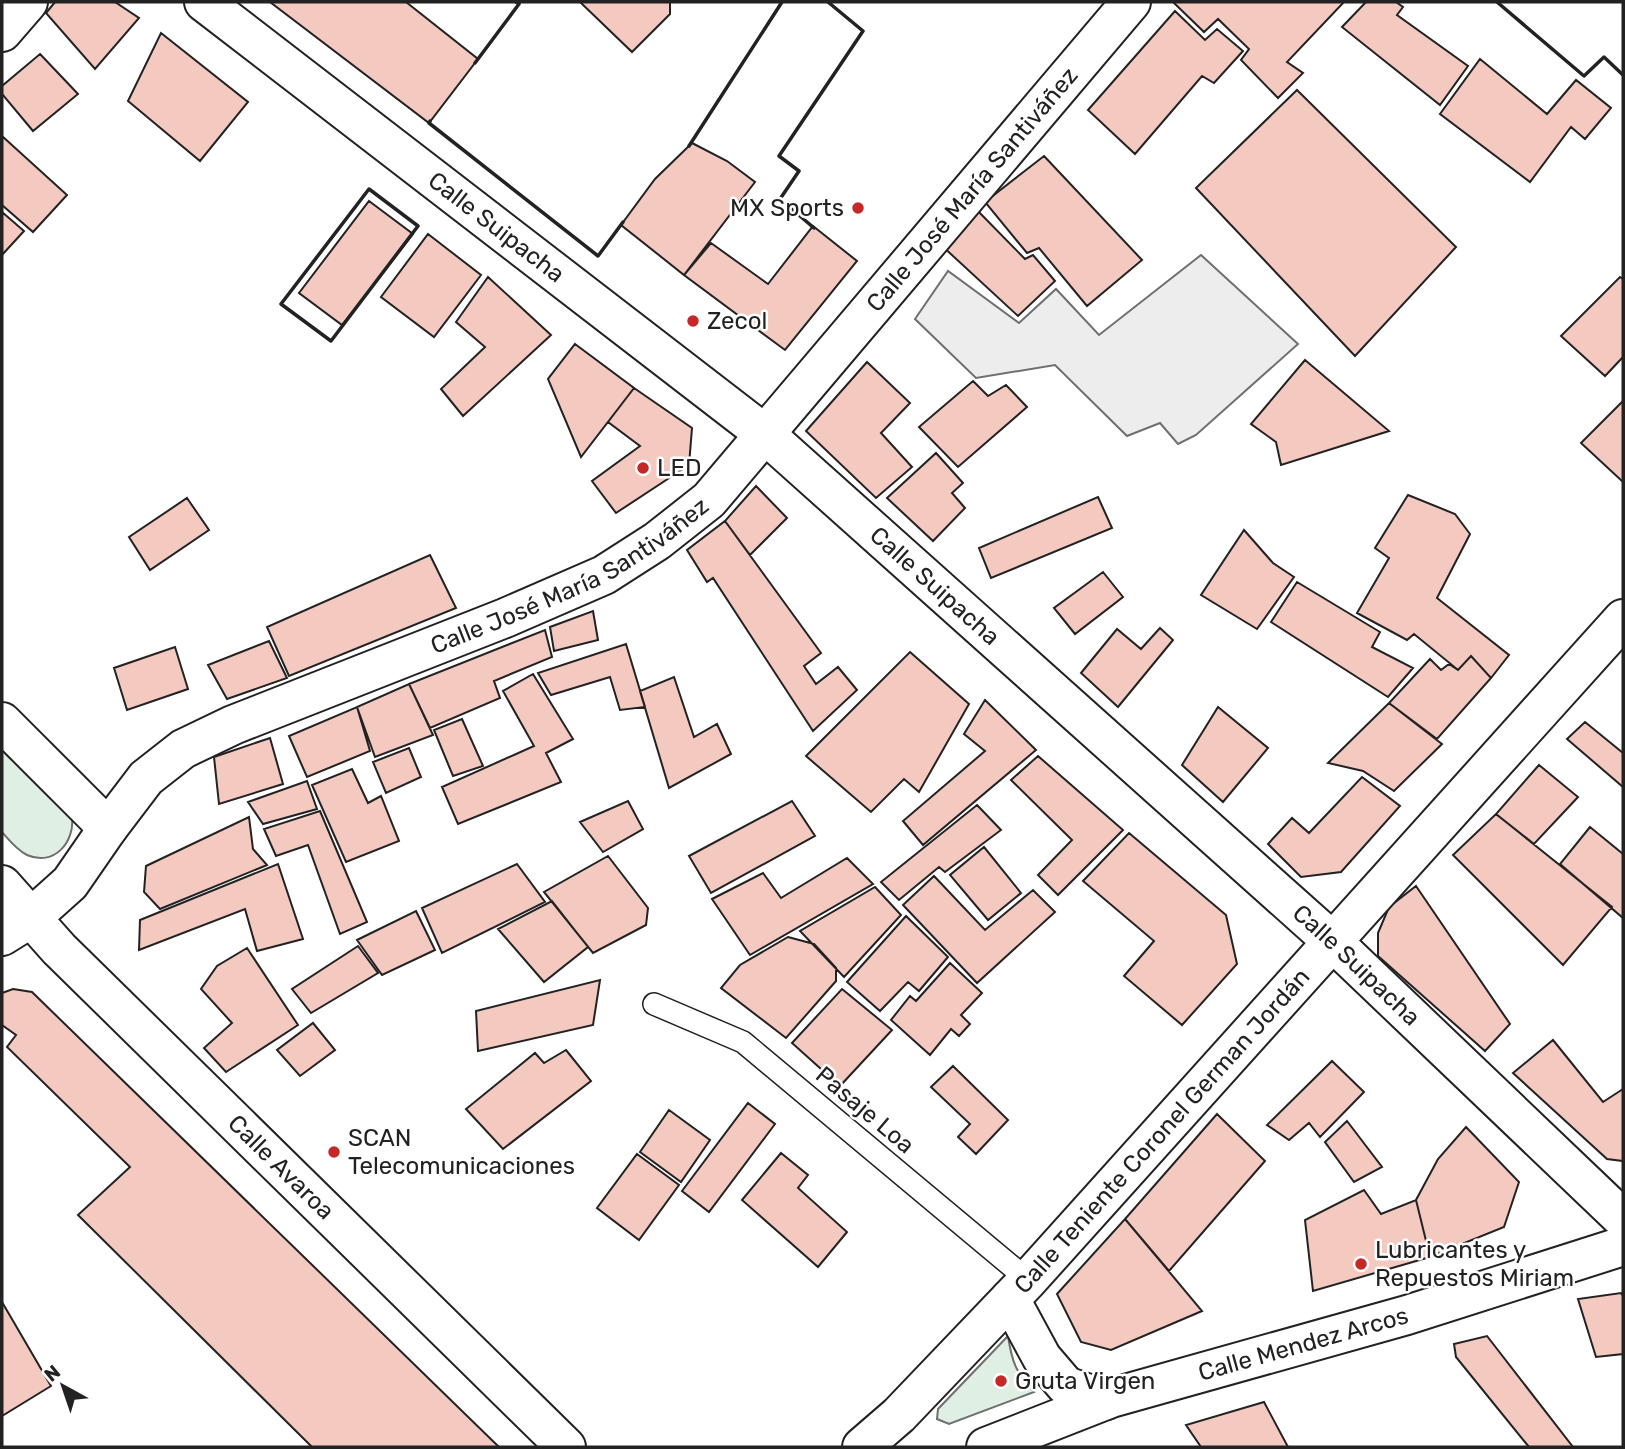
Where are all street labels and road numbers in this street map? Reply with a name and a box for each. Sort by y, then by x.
street label: Calle José María Santiváñez [861,62,1083,317]
street label: Calle Suipacha [423,166,570,288]
street label: Calle José María Santiváñez [427,492,714,660]
street label: Calle Suipacha [864,521,1005,651]
street label: Calle Suipacha [1287,899,1426,1032]
street label: Calle Teniente Coronel German Jordán [1009,963,1316,1299]
street label: Pasaje Loa [810,1061,920,1159]
street label: Calle Avaroa [222,1109,340,1225]
street label: Calle Mendez Arcos [1195,1301,1411,1387]

